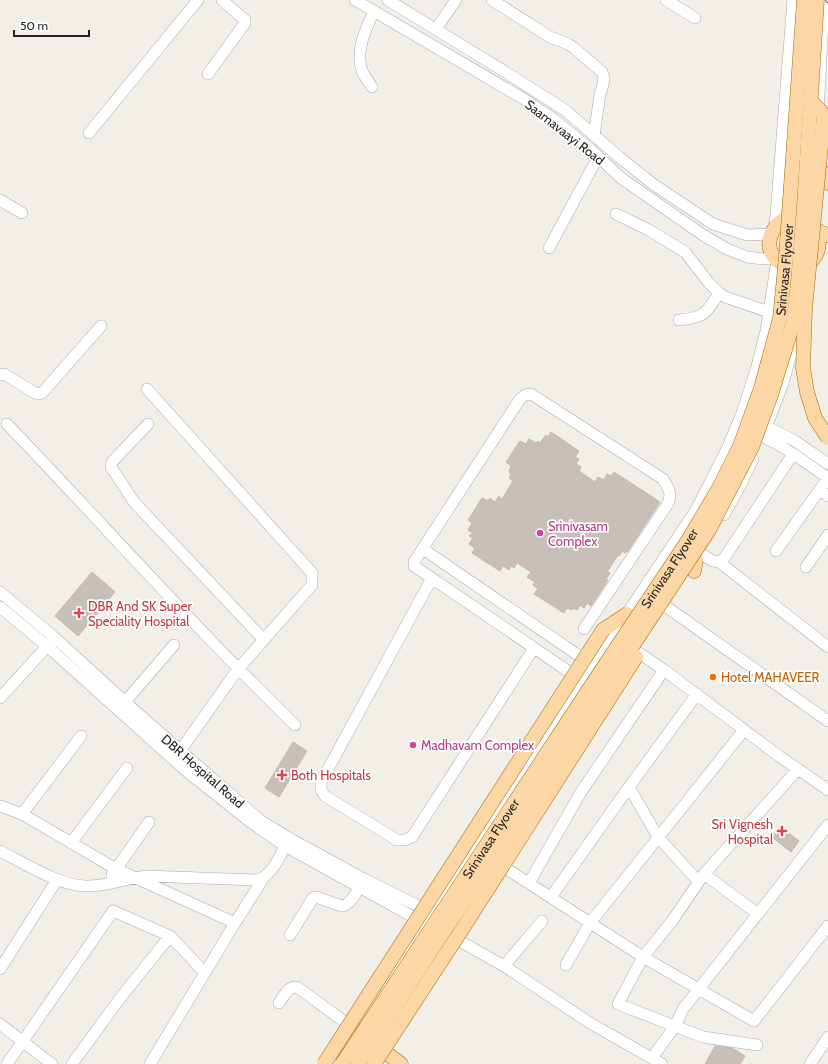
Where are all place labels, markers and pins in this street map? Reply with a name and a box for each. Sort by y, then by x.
place label: Srinivasam Complex [548,518,608,549]
marker: Srinivasam Complex [535,528,545,538]
place label: DBR And SK Super Speciality Hospital [88,598,192,629]
marker: DBR And SK Super Speciality Hospital [73,607,85,619]
place label: Hotel MAHAVEER [721,669,819,685]
marker: Hotel MAHAVEER [708,672,718,682]
place label: Madhavam Complex [421,737,535,753]
marker: Madhavam Complex [408,740,418,750]
place label: Both Hospitals [291,767,371,783]
marker: Both Hospitals [276,769,288,781]
place label: Sri Vignesh Hospital [712,816,773,847]
marker: Sri Vignesh Hospital [776,825,788,837]

